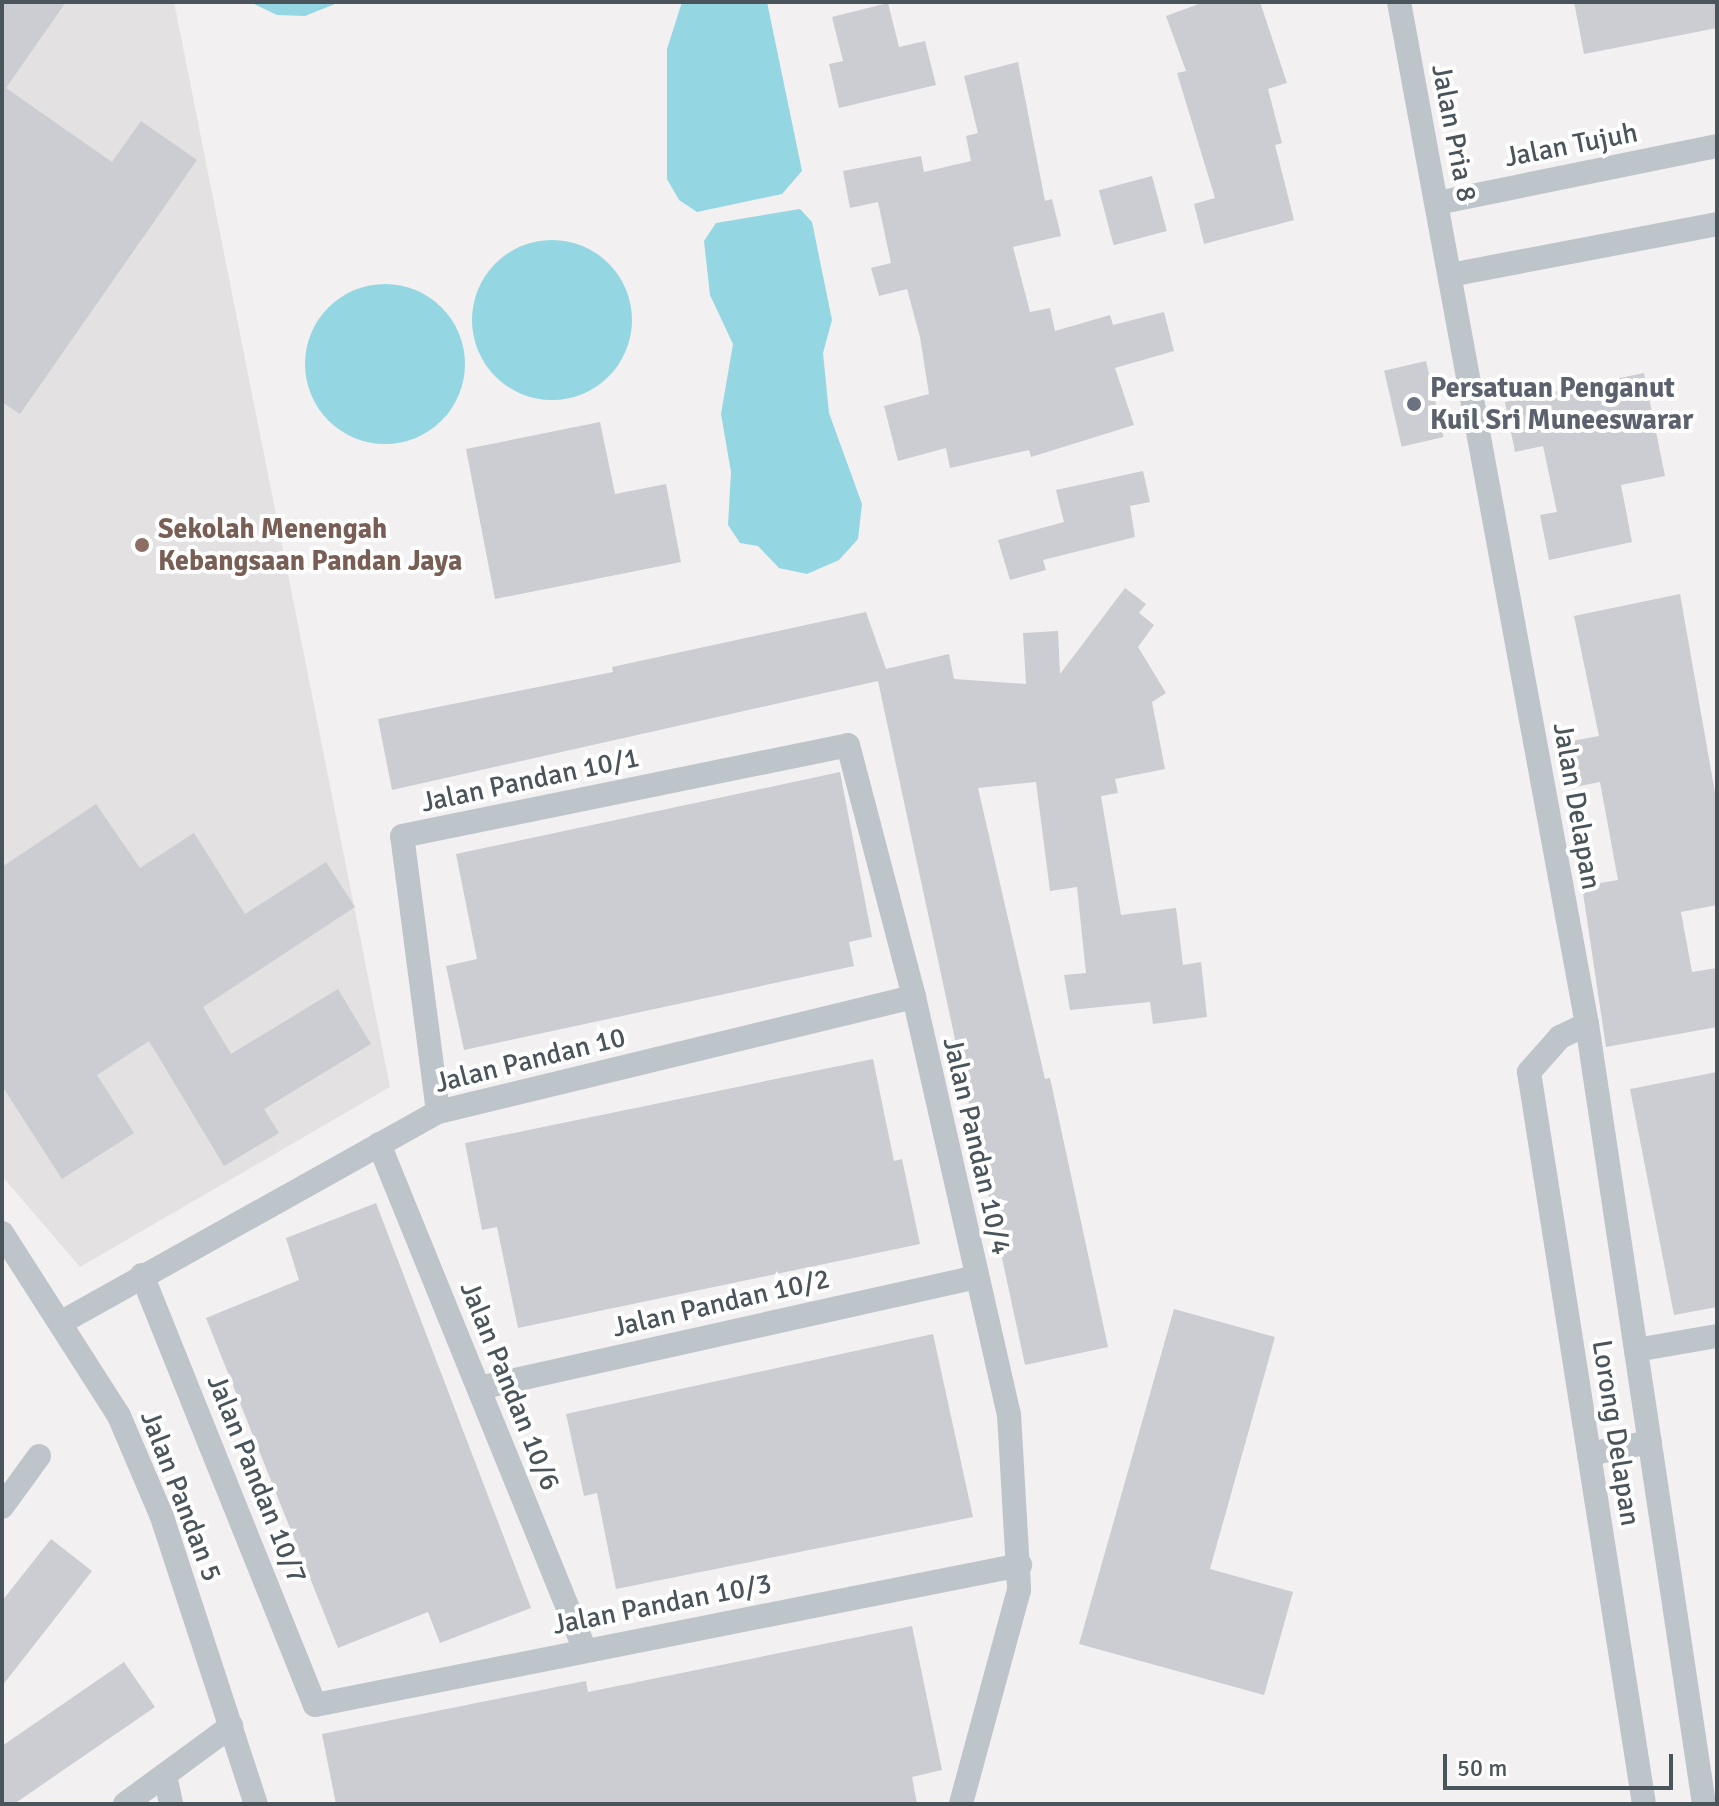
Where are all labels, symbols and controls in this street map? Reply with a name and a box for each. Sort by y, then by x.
street label: Jalan Pria 8 [1424,61,1484,205]
street label: Jalan Tujuh [1502,116,1640,174]
place label: Persatuan Penganut Kuil Sri Muneeswarar [1430,371,1693,437]
marker: Persatuan Penganut Kuil Sri Muneeswarar [1405,395,1423,413]
place label: Sekolah Menengah Kebangsaan Pandan Jaya [158,512,462,578]
marker: Sekolah Menengah Kebangsaan Pandan Jaya [133,536,151,554]
street label: Jalan Delapan [1546,720,1608,892]
street label: Jalan Pandan 10/1 [418,740,642,820]
street label: Jalan Pandan 10 [431,1020,629,1100]
street label: Jalan Pandan 10/4 [936,1034,1018,1258]
street label: Jalan Pandan 10/2 [609,1262,833,1344]
street label: Jalan Pandan 10/6 [453,1277,567,1495]
street label: Lorong Delapan [1585,1338,1647,1528]
street label: Jalan Pandan 10/7 [200,1370,314,1588]
street label: Jalan Pandan 5 [133,1406,229,1586]
street label: Jalan Pandan 10/3 [550,1566,774,1642]
scale bar [1447,1738,1677,1788]
text: 50 m [1457,1753,1507,1783]

